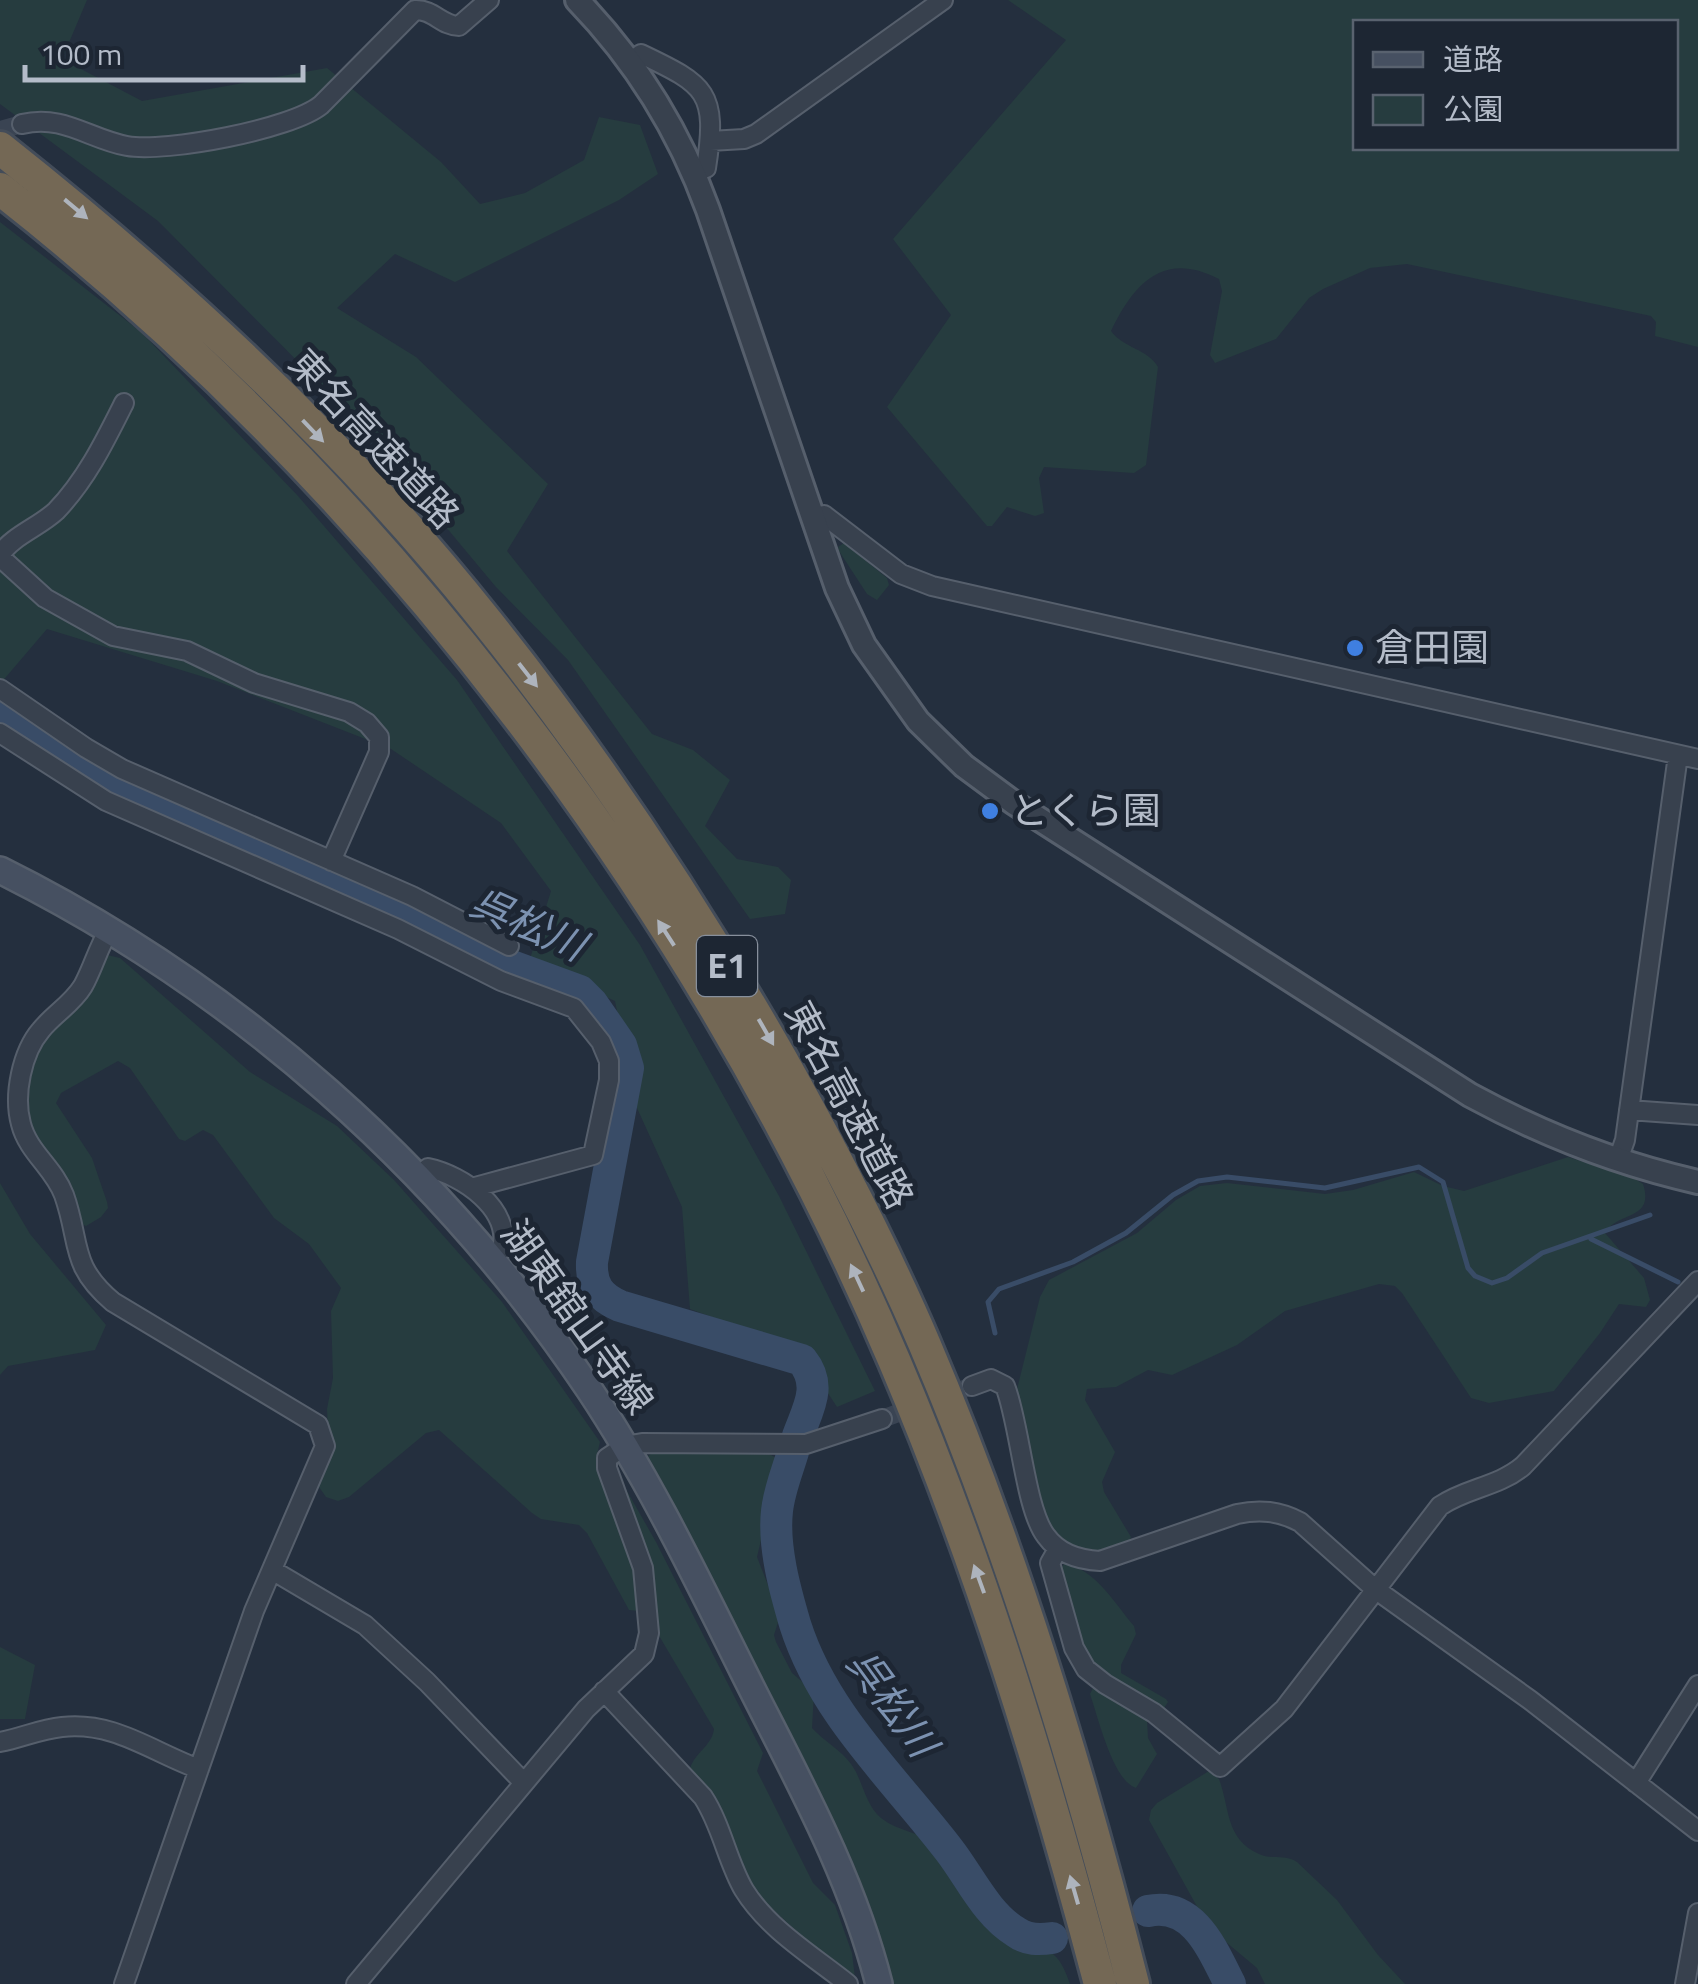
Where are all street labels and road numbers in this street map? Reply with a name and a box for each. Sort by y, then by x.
street label: 東名高速道路 [276,335,474,541]
road number: E1 [697,936,757,996]
street label: 東名高速道路 [771,990,929,1219]
street label: 湖東舘山寺線 [487,1207,668,1426]

